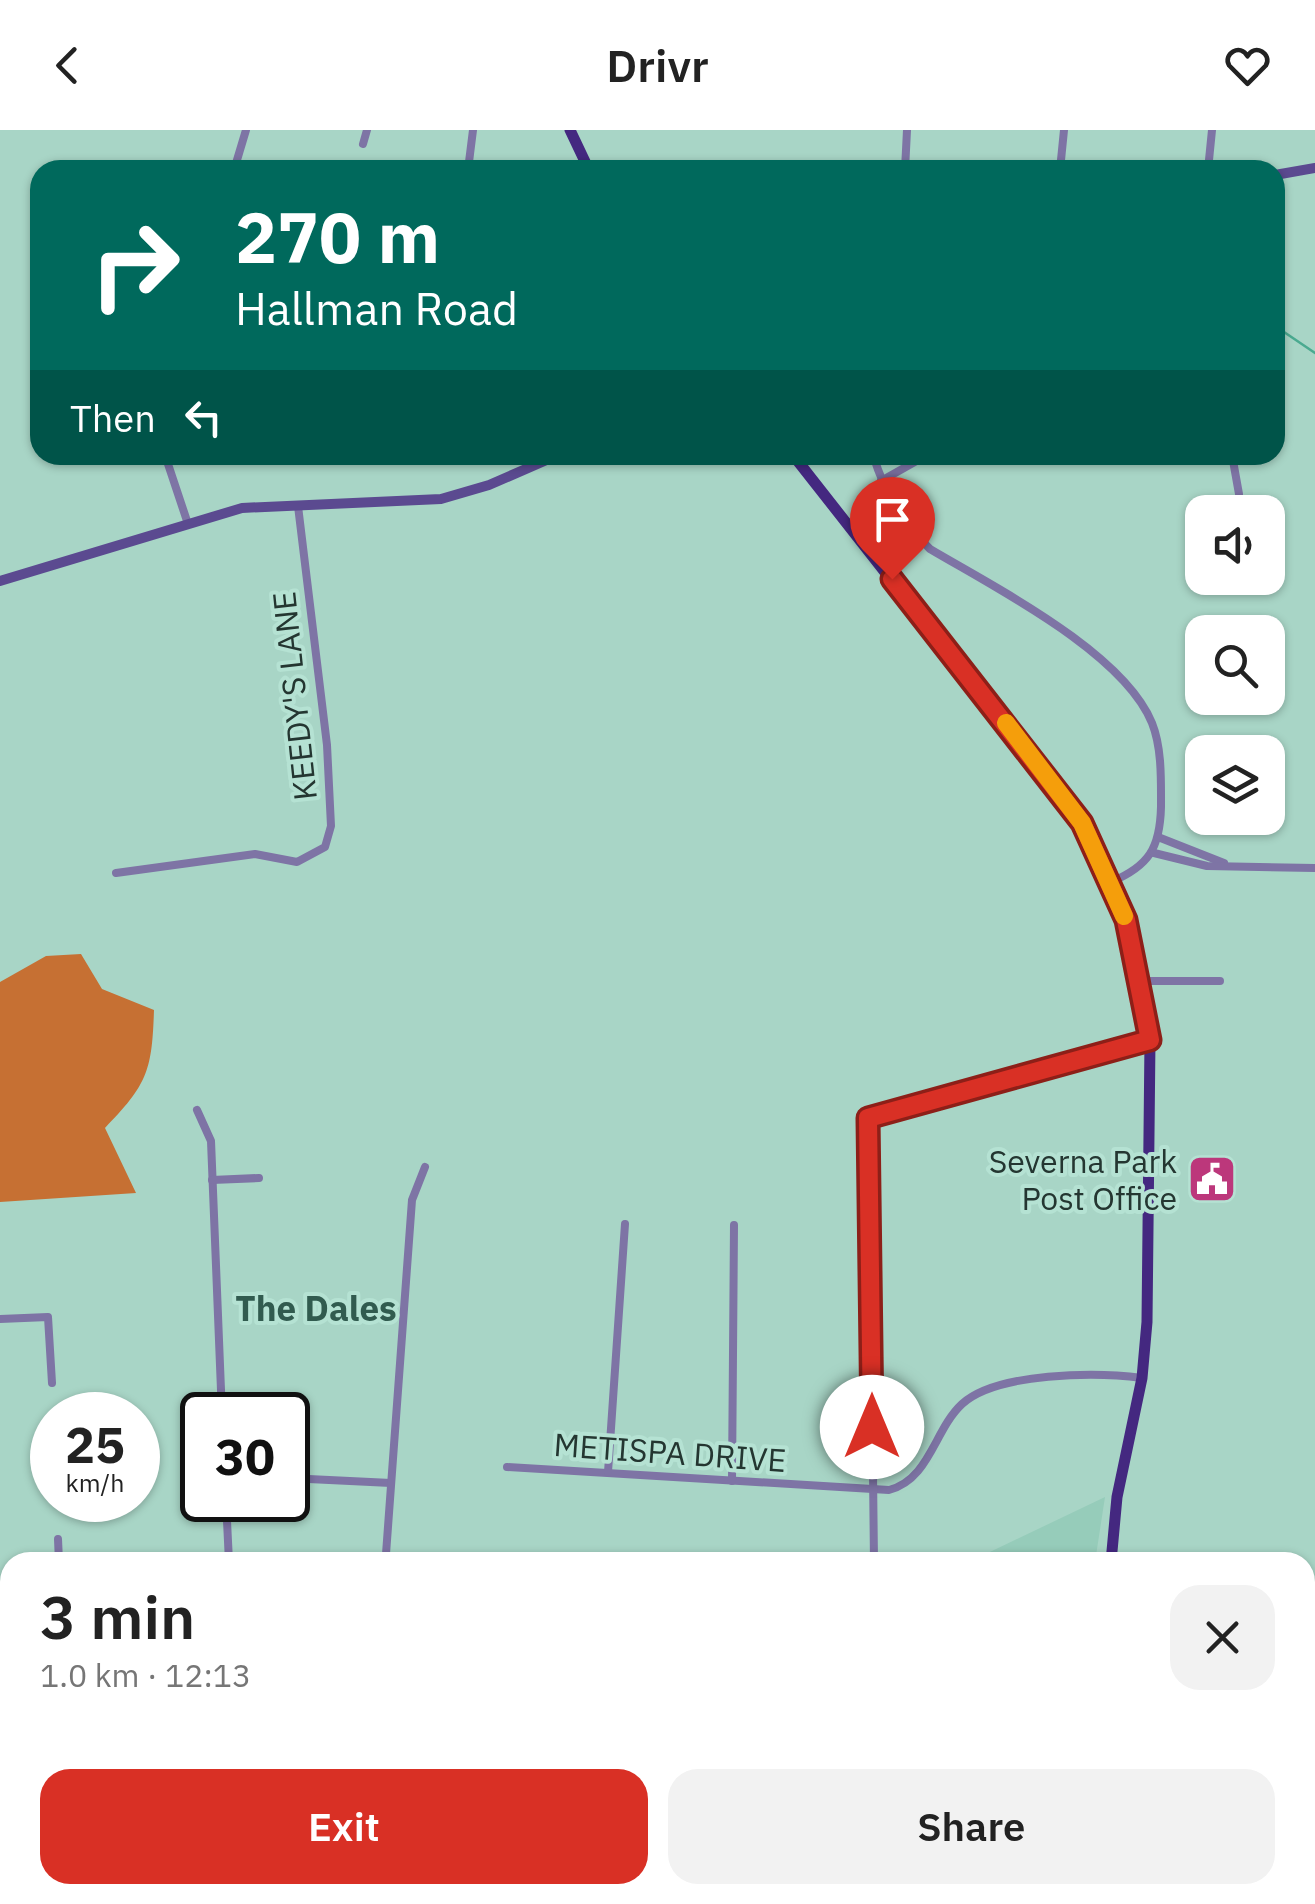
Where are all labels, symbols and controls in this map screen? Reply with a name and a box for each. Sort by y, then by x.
text: Drivr [606,36,709,94]
icon: back [40,38,95,93]
icon: heart [1220,38,1275,93]
text: 270 m [235,191,440,282]
icon: right [70,200,200,330]
text: Hallman Road [235,279,518,337]
icon: left [176,390,231,445]
text: Then [70,393,156,442]
pin [850,477,935,580]
icon: arrive [865,492,920,547]
map controls [1185,495,1285,835]
button: sound [1185,495,1285,595]
street label: KEEDY'S LANE [262,590,326,802]
button: search [1185,615,1285,715]
button: layers [1185,735,1285,835]
place label: Severna Park Post Office [989,1140,1177,1219]
public building icon: Severna Park Post Office [1186,1153,1238,1205]
district label: The Dales [235,1285,397,1331]
position arrow [820,1375,924,1479]
speed limit sign: 30 [180,1392,310,1522]
text: 25 [65,1412,125,1477]
street label: METISPA DRIVE [552,1423,788,1481]
text: km/h [66,1466,124,1499]
text: 3 min [40,1577,195,1656]
button: close [1170,1585,1275,1690]
text: 1.0 km · 12:13 [40,1654,251,1696]
button: Exit [40,1769,648,1884]
button: Share [668,1769,1275,1884]

